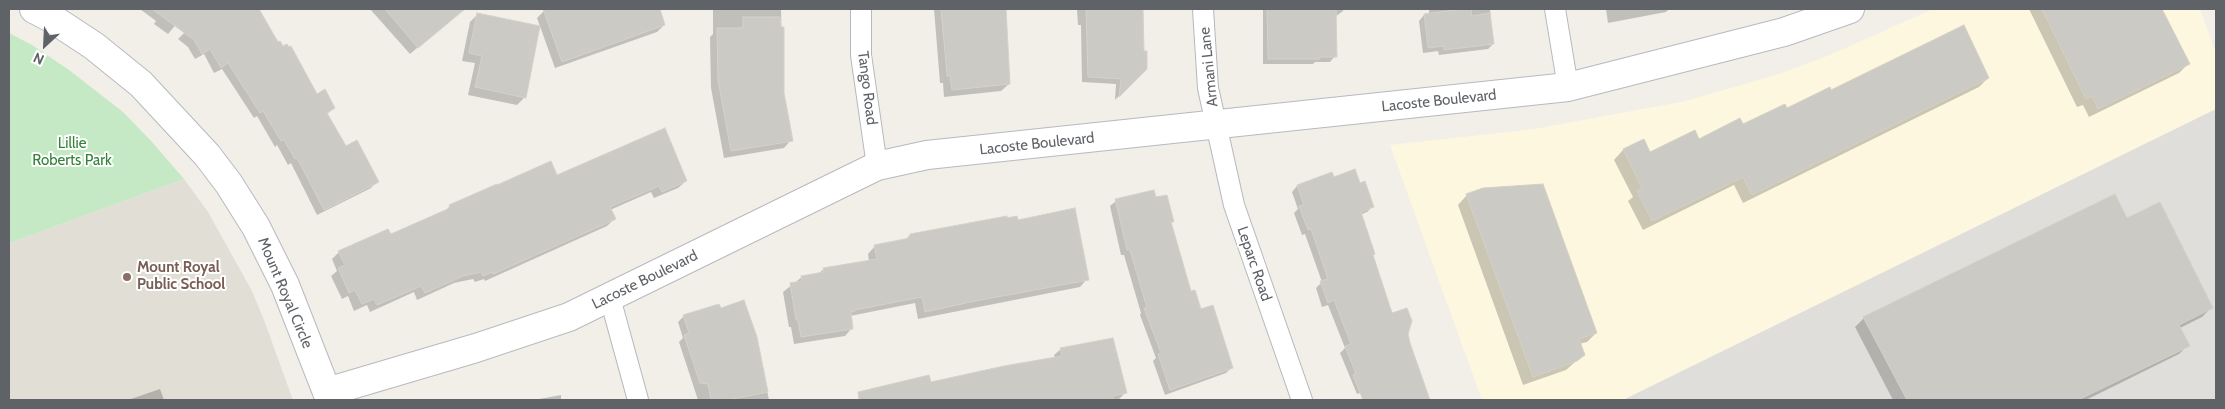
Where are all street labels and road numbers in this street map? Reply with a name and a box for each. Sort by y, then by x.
street label: Armani Lane [1196,26,1222,108]
street label: Tango Road [854,50,880,126]
street label: Lacoste Boulevard [1381,86,1497,116]
street label: Lacoste Boulevard [979,129,1095,159]
street label: Leparc Road [1233,224,1275,304]
street label: Mount Royal Circle [254,235,316,351]
street label: Lacoste Boulevard [589,247,701,313]

